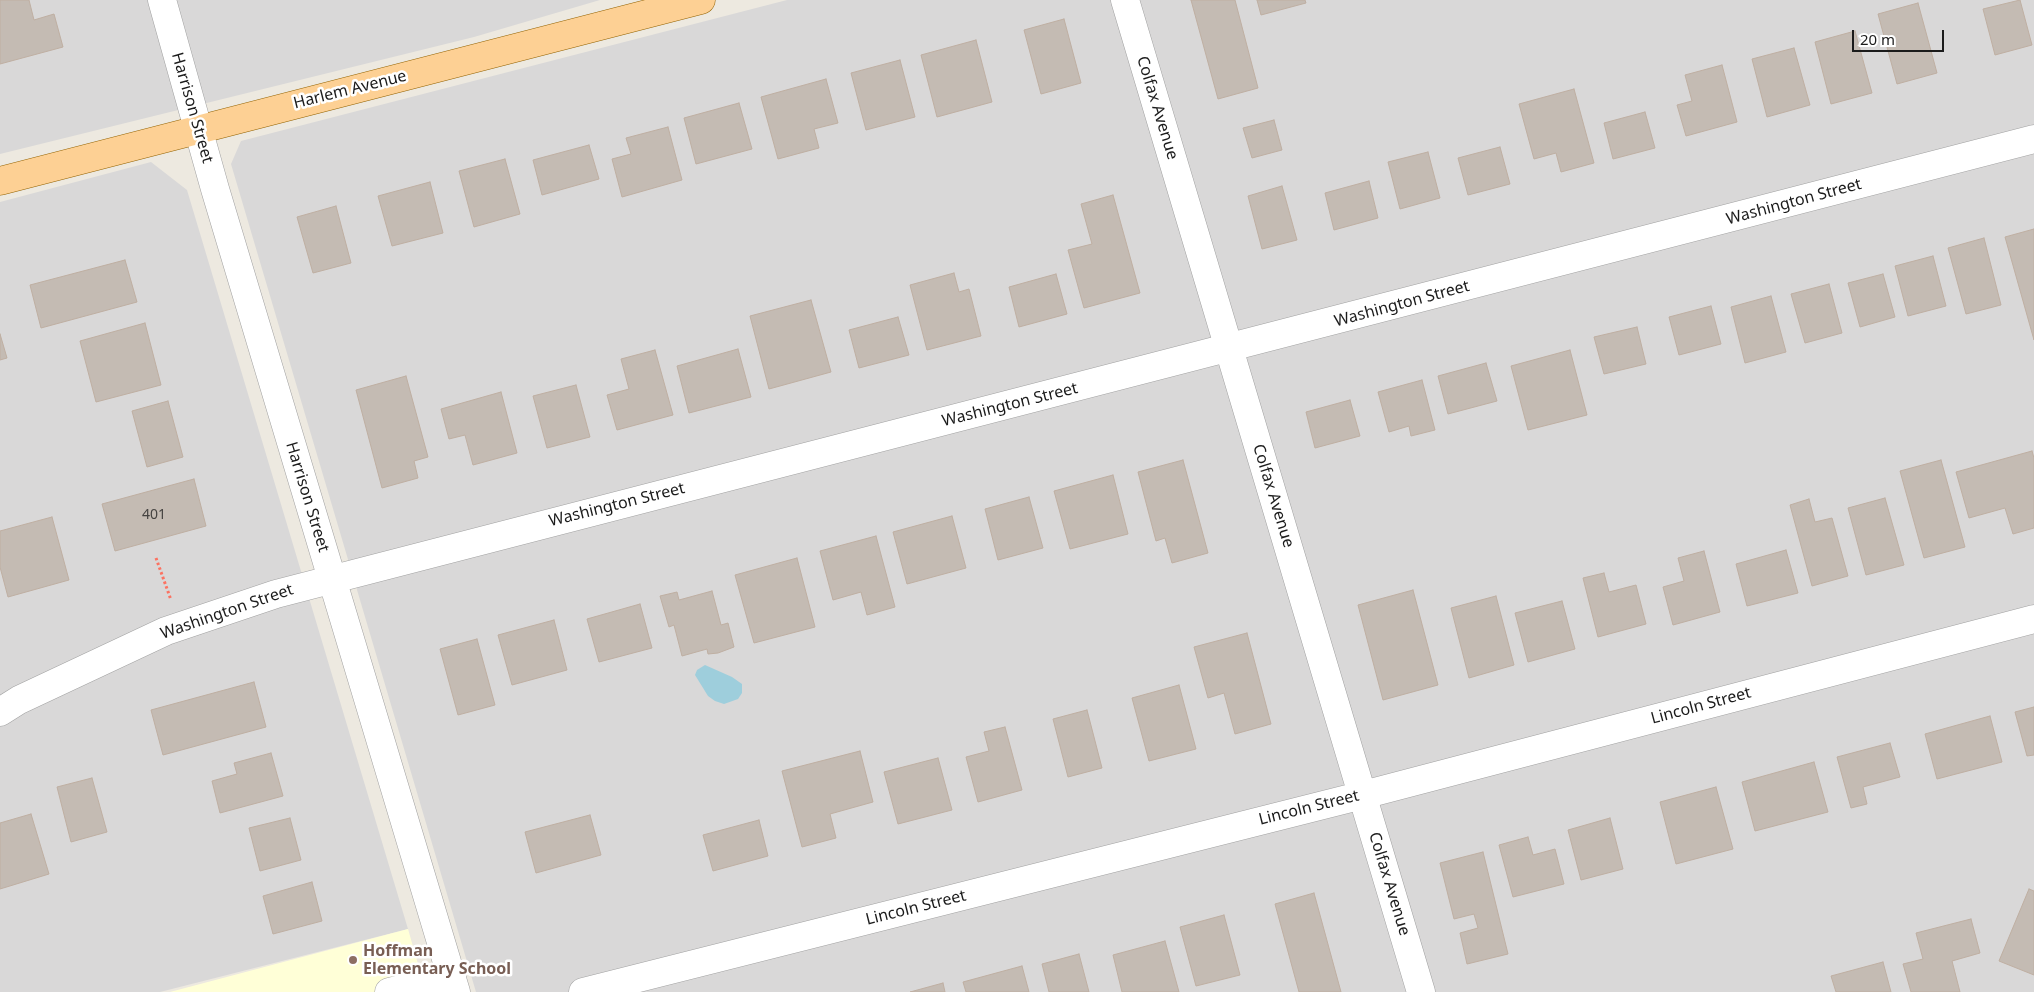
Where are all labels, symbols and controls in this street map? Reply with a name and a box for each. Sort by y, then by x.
scale bar [1854,20,1946,52]
text: 20 m [1860,29,1895,49]
street label: Harrison Street [167,50,217,166]
street label: Colfax Avenue [1132,54,1182,162]
street label: Harlem Avenue [291,67,409,113]
street label: Washington Street [1724,175,1864,229]
street label: Washington Street [1332,277,1472,331]
street label: Washington Street [940,379,1080,431]
street label: Harrison Street [281,440,333,554]
street label: Colfax Avenue [1248,442,1298,550]
street label: Washington Street [547,479,687,531]
house number: 401 [142,507,166,523]
street label: Washington Street [158,580,296,644]
street label: Lincoln Street [1649,683,1753,729]
street label: Lincoln Street [1257,786,1361,830]
street label: Colfax Avenue [1364,830,1414,938]
street label: Lincoln Street [864,886,968,930]
place label: Hoffman Elementary School [363,941,511,979]
marker: Hoffman Elementary School [347,954,359,966]

